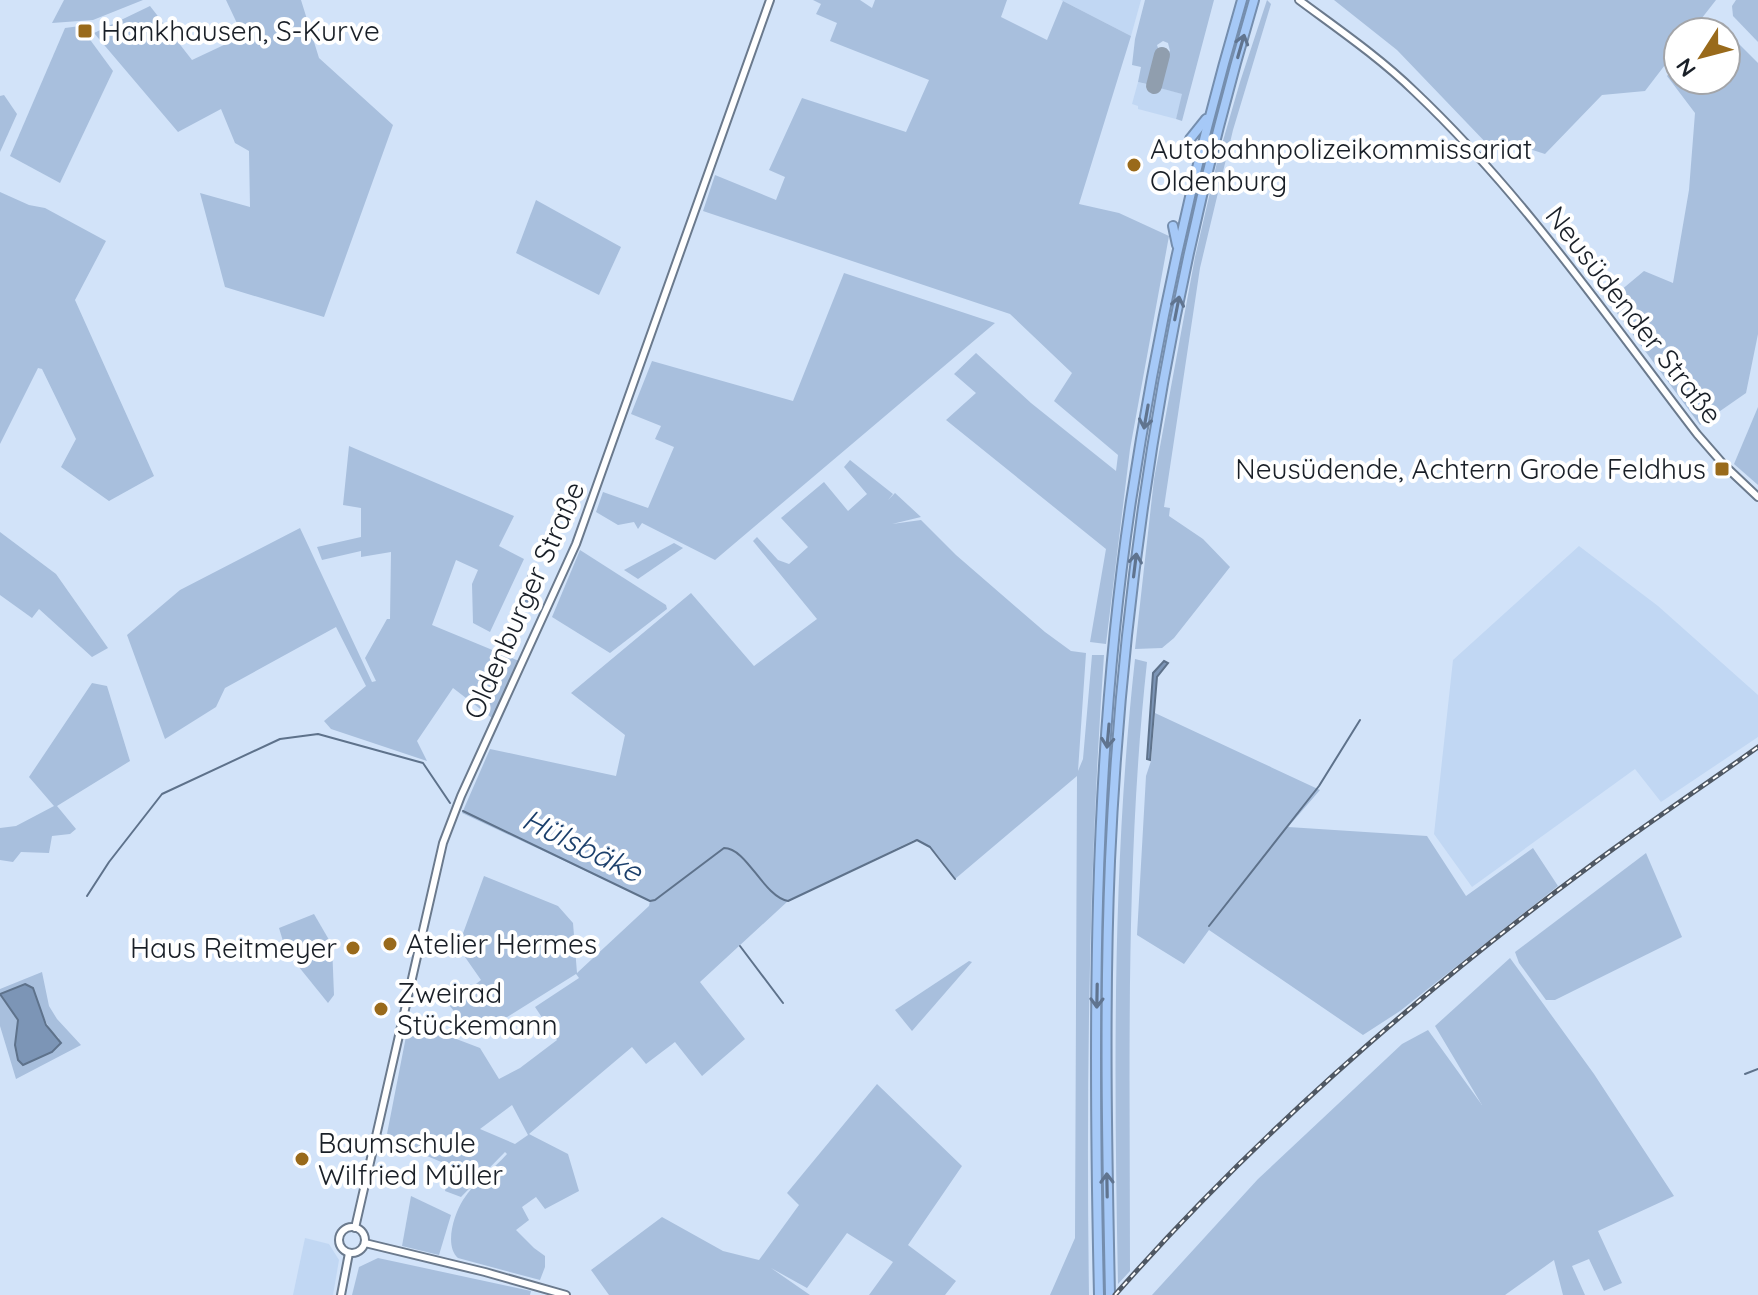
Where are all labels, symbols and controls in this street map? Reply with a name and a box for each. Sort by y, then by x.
place label: Hankhausen, S-Kurve [101,13,380,48]
north arrow [1662,16,1742,96]
marker: Hankhausen, S-Kurve [76,22,94,40]
one-way arrow [1234,33,1249,59]
text: N [1670,53,1702,83]
place label: Autobahnpolizeikommissariat Oldenburg [1150,131,1532,198]
marker: Autobahnpolizeikommissariat Oldenburg [1125,156,1143,174]
street label: Neusüdender Straße [1538,199,1730,431]
one-way arrow [1170,296,1185,322]
one-way arrow [1137,404,1152,429]
place label: Neusüdende, Achtern Grode Feldhus [1235,451,1706,486]
marker: Neusüdende, Achtern Grode Feldhus [1713,460,1731,478]
street label: Oldenburger Straße [455,476,592,724]
one-way arrow [1128,552,1143,579]
one-way arrow [1100,722,1115,749]
water label: Hülsbäke [516,800,649,891]
place label: Atelier Hermes [406,926,597,961]
place label: Haus Reitmeyer [130,930,337,965]
marker: Atelier Hermes [381,935,399,953]
marker: Haus Reitmeyer [344,939,362,957]
place label: Zweirad Stückemann [397,975,558,1042]
one-way arrow [1089,982,1105,1009]
marker: Zweirad Stückemann [372,1000,390,1018]
place label: Baumschule Wilfried Müller [318,1125,503,1192]
marker: Baumschule Wilfried Müller [293,1150,311,1168]
one-way arrow [1099,1172,1115,1199]

